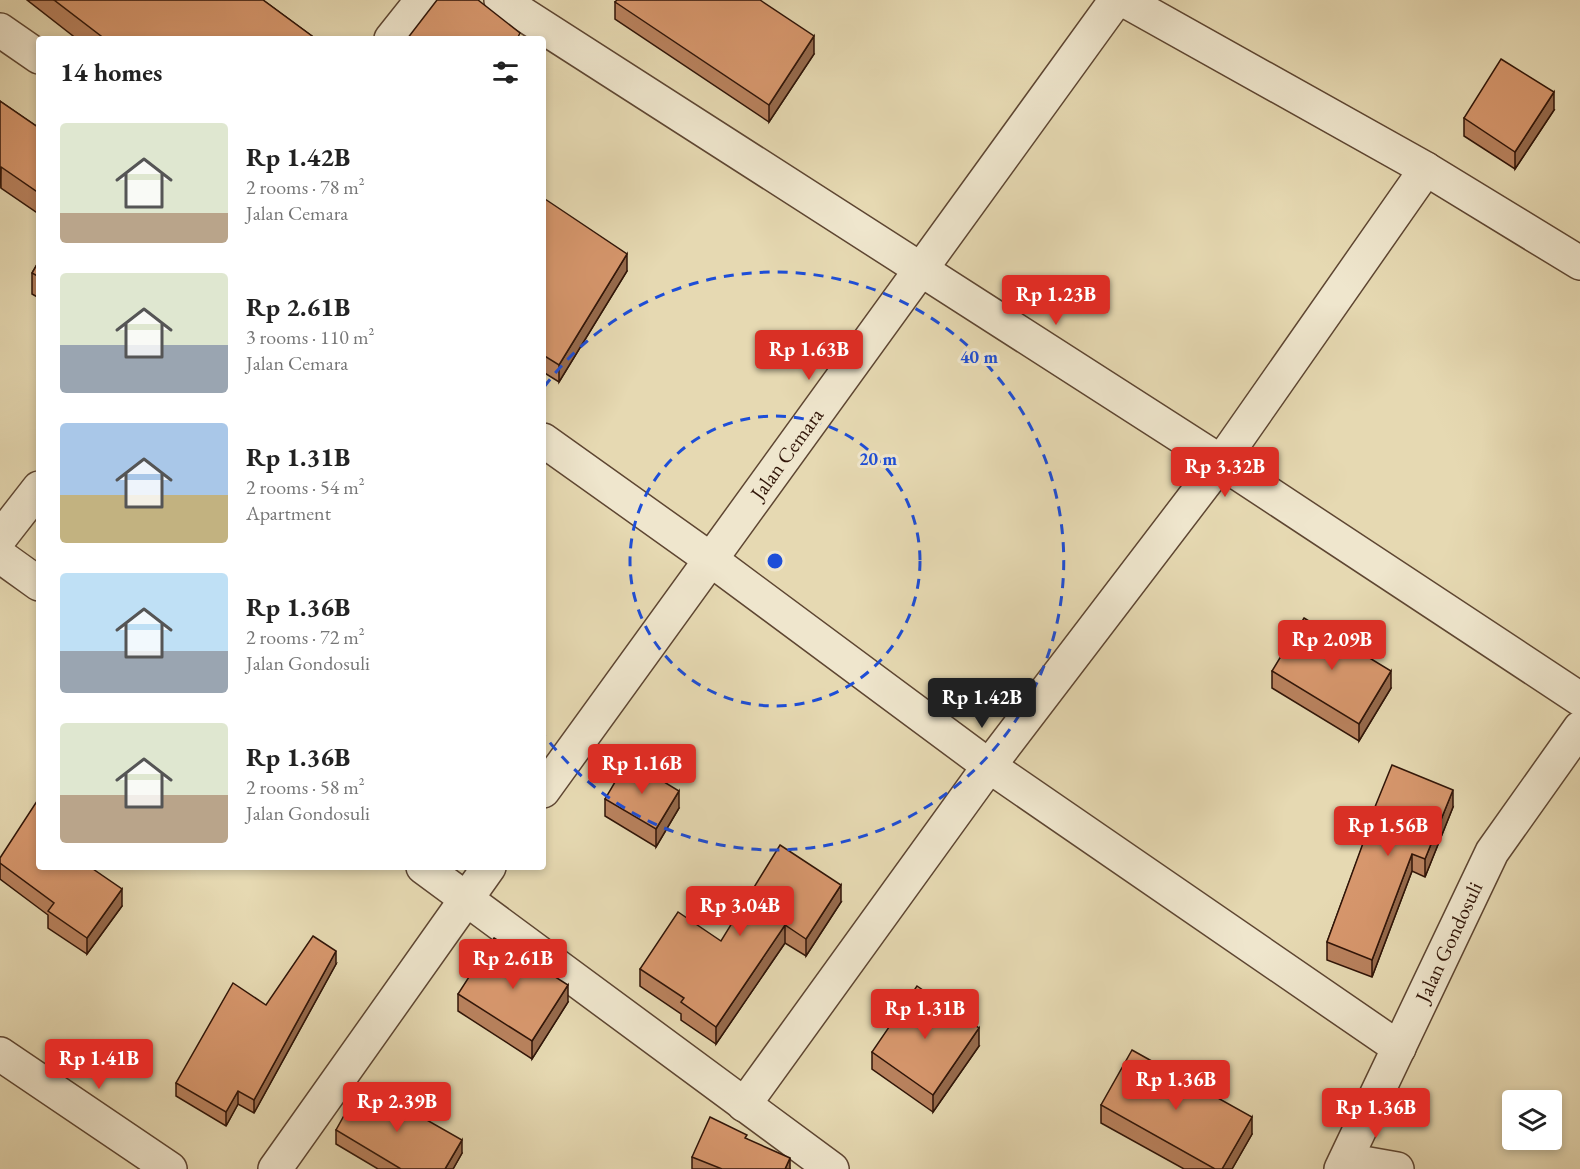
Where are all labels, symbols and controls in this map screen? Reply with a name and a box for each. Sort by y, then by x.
text: 14 homes [60,55,162,89]
icon: filters [489,56,522,89]
text: Rp 1.42B [246,140,350,174]
icon: home [108,147,180,219]
text: 2 rooms · 78 m² [246,174,365,200]
text: Jalan Cemara [246,200,348,226]
pin: Rp 1.23B [994,275,1118,326]
text: Rp 1.23B [1016,281,1096,307]
text: Rp 2.61B [246,290,350,324]
icon: home [108,297,180,369]
text: 3 rooms · 110 m² [246,324,374,350]
pin: Rp 1.63B [747,330,871,381]
text: Rp 1.63B [769,336,849,362]
text: 40 m [960,345,998,368]
text: Jalan Cemara [246,350,348,376]
street label: Jalan Cemara [743,402,829,507]
text: Rp 1.31B [246,440,350,474]
icon: home [108,447,180,519]
text: 20 m [859,447,897,470]
pin: Rp 3.32B [1163,447,1287,498]
text: Rp 3.32B [1185,453,1265,479]
text: 2 rooms · 54 m² [246,474,365,500]
text: Apartment [246,500,331,526]
centre of rings [765,551,785,571]
text: Rp 1.36B [246,590,350,624]
icon: home [108,597,180,669]
pin: Rp 2.09B [1270,620,1394,671]
text: 2 rooms · 72 m² [246,624,365,650]
text: Rp 2.09B [1292,626,1372,652]
text: Jalan Gondosuli [246,650,370,676]
pin: Rp 1.42B [920,678,1044,729]
text: Rp 1.42B [942,684,1022,710]
text: Rp 1.36B [246,740,350,774]
pin: Rp 1.16B [580,744,704,795]
icon: home [108,747,180,819]
text: Rp 1.16B [602,750,682,776]
text: 2 rooms · 58 m² [246,774,365,800]
text: Jalan Gondosuli [246,800,370,826]
pin: Rp 1.56B [1326,806,1450,857]
text: Rp 1.56B [1348,812,1428,838]
street label: Jalan Gondosuli [1408,877,1488,1008]
pin: Rp 3.04B [678,886,802,937]
text: Rp 3.04B [700,892,780,918]
pin: Rp 2.61B [451,939,575,990]
text: Rp 2.61B [473,945,553,971]
pin: Rp 1.31B [863,989,987,1040]
text: Rp 1.31B [885,995,965,1021]
pin: Rp 1.41B [37,1039,161,1090]
text: Rp 1.41B [59,1045,139,1071]
pin: Rp 1.36B [1114,1060,1238,1111]
text: Rp 1.36B [1136,1066,1216,1092]
pin: Rp 2.39B [335,1082,459,1133]
text: Rp 2.39B [357,1088,437,1114]
pin: Rp 1.36B [1314,1088,1438,1139]
map controls [1502,1090,1562,1150]
button: layers [1502,1090,1562,1150]
text: Rp 1.36B [1336,1094,1416,1120]

